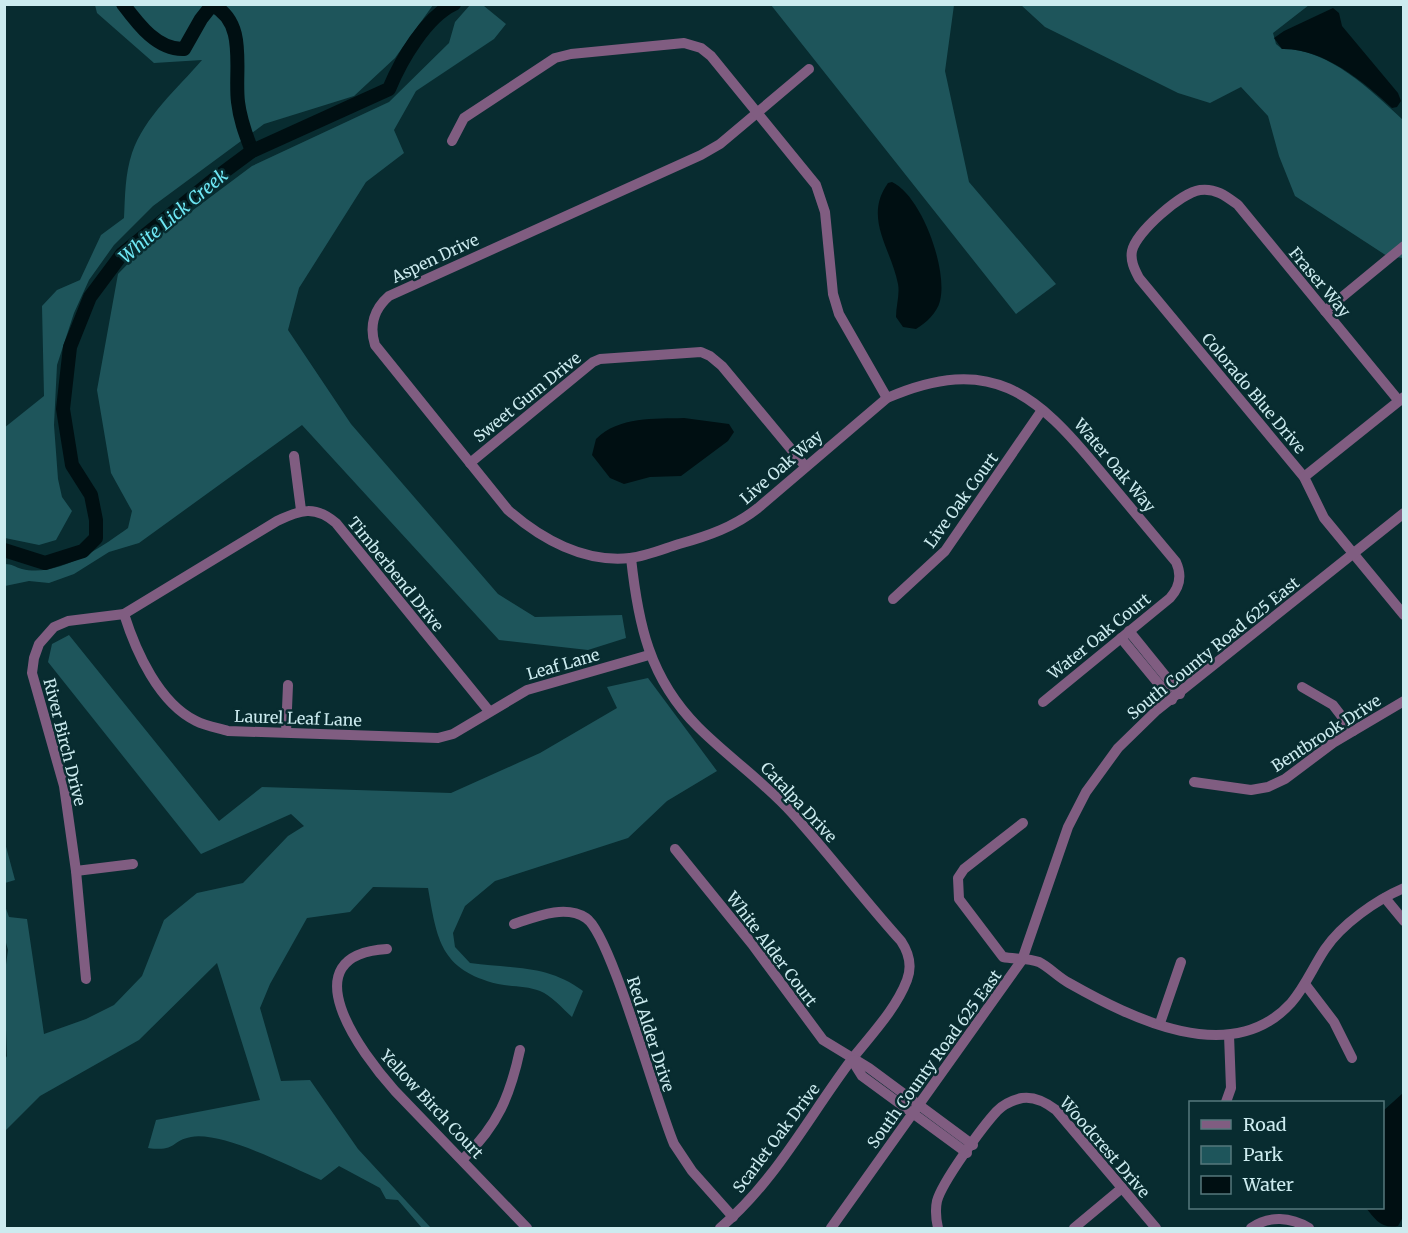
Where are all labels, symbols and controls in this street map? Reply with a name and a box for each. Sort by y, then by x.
water label: White Lick Creek [114,164,232,268]
street label: Aspen Drive [387,229,482,287]
street label: Fraser Way [1285,243,1355,322]
street label: Colorado Blue Drive [1198,329,1310,457]
street label: Sweet Gum Drive [469,348,585,446]
street label: Water Oak Way [1069,413,1160,516]
street label: Live Oak Way [736,425,827,508]
street label: Live Oak Court [920,448,1003,552]
street label: Timberbend Drive [344,513,448,635]
street label: South County Road 625 East [1123,572,1304,724]
street label: Water Oak Court [1043,588,1155,684]
street label: Leaf Lane [524,644,602,684]
street label: River Birch Drive [39,676,91,808]
street label: Bentbrook Drive [1267,690,1385,776]
street label: Laurel Leaf Lane [234,706,362,730]
street label: Catalpa Drive [757,758,841,846]
street label: White Alder Court [722,887,822,1011]
street label: South County Road 625 East [862,965,1006,1152]
street label: Red Alder Drive [623,974,679,1094]
street label: Yellow Birch Court [376,1045,488,1163]
street label: Scarlet Oak Drive [728,1079,824,1197]
street label: Woodcrest Drive [1055,1092,1154,1202]
legend [1189,1101,1384,1209]
text: Road [1243,1113,1287,1136]
text: Park [1243,1143,1284,1166]
text: Water [1242,1173,1294,1196]

